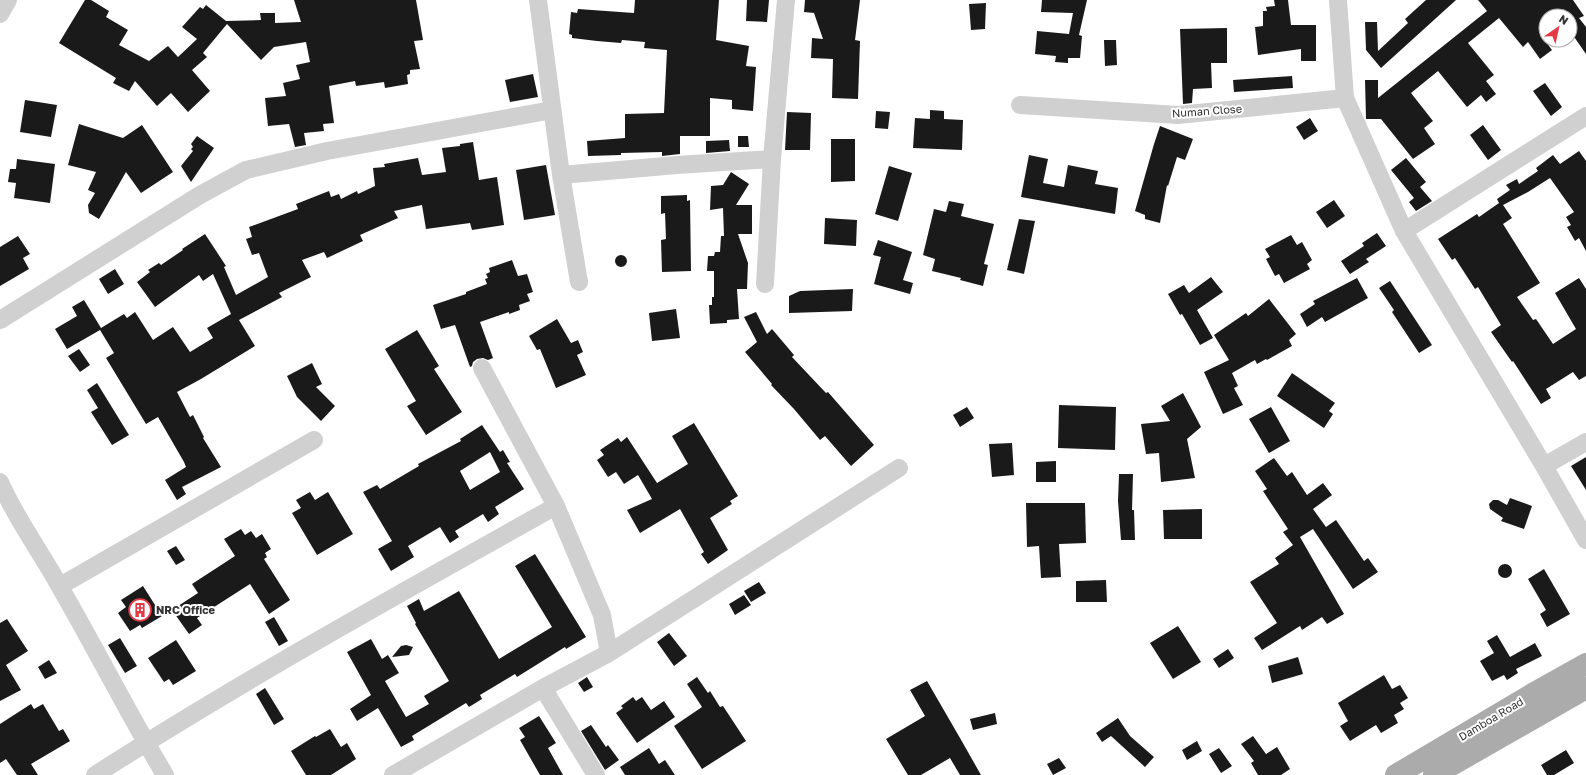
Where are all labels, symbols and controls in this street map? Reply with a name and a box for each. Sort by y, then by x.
north arrow [1538,8,1578,48]
text: N [1557,12,1571,27]
street label: Numan Close [1172,102,1242,119]
building icon: NRC Office [127,597,153,623]
place label: NRC Office [156,603,216,616]
street label: Damboa Road [1456,694,1525,743]

